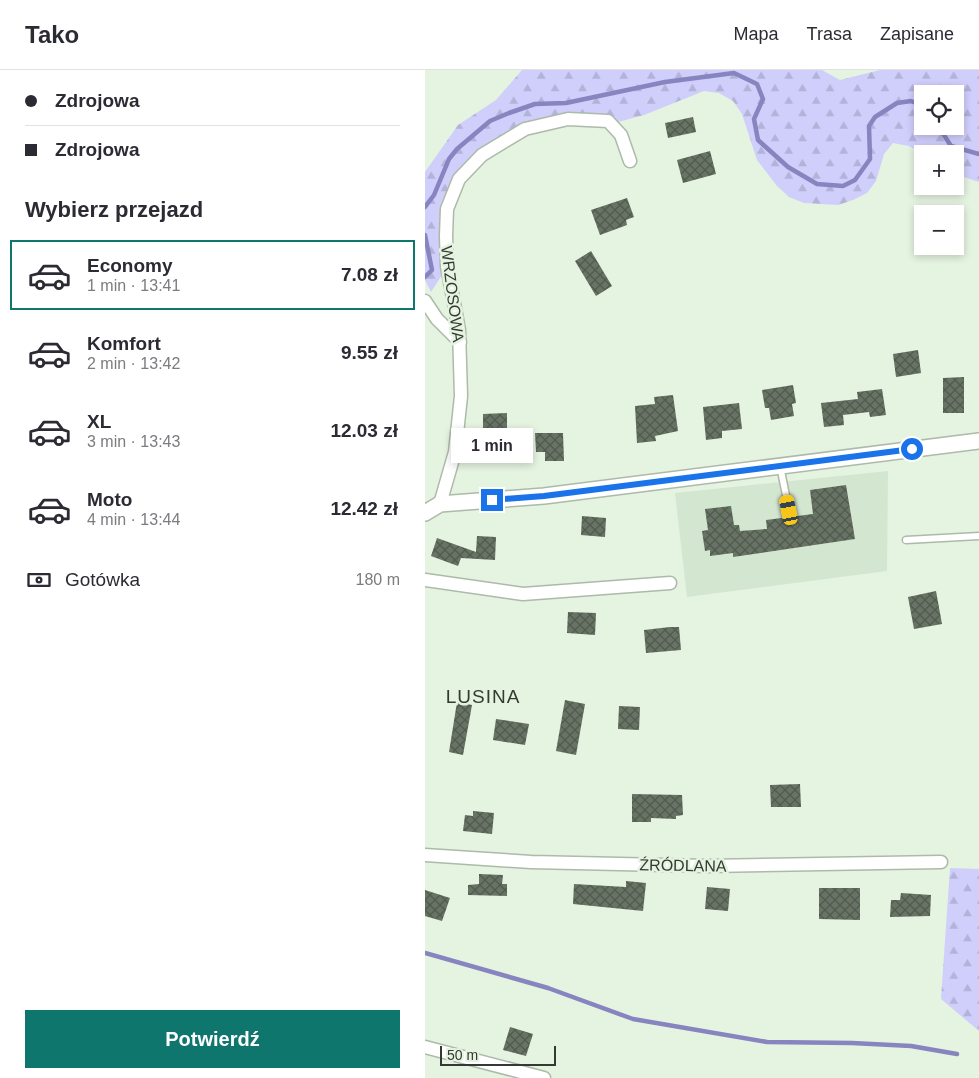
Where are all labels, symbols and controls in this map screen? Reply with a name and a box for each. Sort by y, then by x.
text: Tako [25,21,79,48]
text: Mapa [734,24,779,44]
text: Trasa [807,24,852,44]
text: Zapisane [880,24,954,44]
map controls [914,85,964,255]
button: locate [914,85,964,135]
text: Zdrojowa [55,90,139,111]
text: Zdrojowa [55,139,139,160]
button: + [914,145,964,195]
text: Wybierz przejazd [25,197,203,222]
button: − [914,205,964,255]
street label: WRZOSOWA [438,245,467,344]
icon: car [27,253,72,298]
text: Economy [87,255,173,276]
text: 7.08 zł [341,264,398,285]
text: 1 min · 13:41 [87,277,180,294]
icon: car [27,331,72,376]
text: Komfort [87,333,161,354]
text: 9.55 zł [341,342,398,363]
text: 2 min · 13:42 [87,355,180,372]
icon: car [27,409,72,454]
text: XL [87,411,111,432]
text: 12.03 zł [330,420,398,441]
callout: 1 min [451,428,533,462]
text: 3 min · 13:43 [87,433,180,450]
text: 1 min [471,437,513,454]
route start [901,438,923,460]
icon: car [27,487,72,532]
text: Moto [87,489,132,510]
route end [481,489,503,511]
car [778,494,799,526]
text: 12.42 zł [330,498,398,519]
text: 4 min · 13:44 [87,511,180,528]
icon: cash [25,566,53,594]
text: Gotówka [65,569,140,590]
text: 180 m [356,571,400,588]
district label: LUSINA [446,686,520,707]
street label: ŹRÓDLANA [639,855,727,875]
button: Potwierdź [25,1010,400,1068]
scale bar [440,1043,556,1066]
text: 50 m [447,1047,478,1063]

